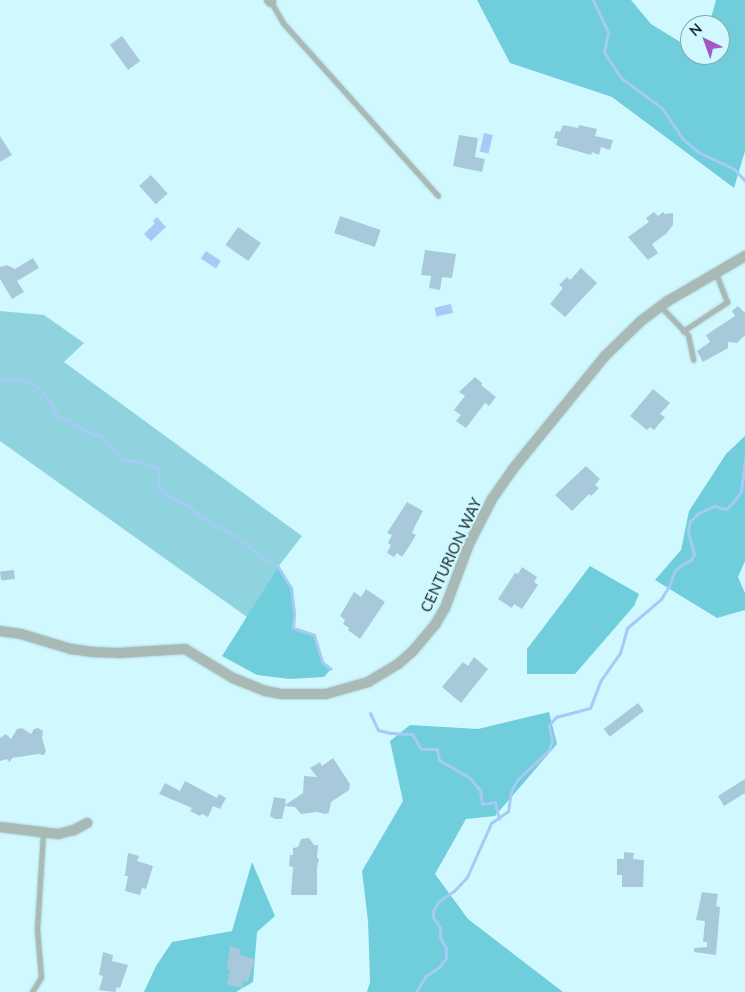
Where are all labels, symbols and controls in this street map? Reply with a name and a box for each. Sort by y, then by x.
north arrow [680,15,730,65]
text: N [686,19,705,39]
street label: CENTURION WAY [417,495,485,615]

